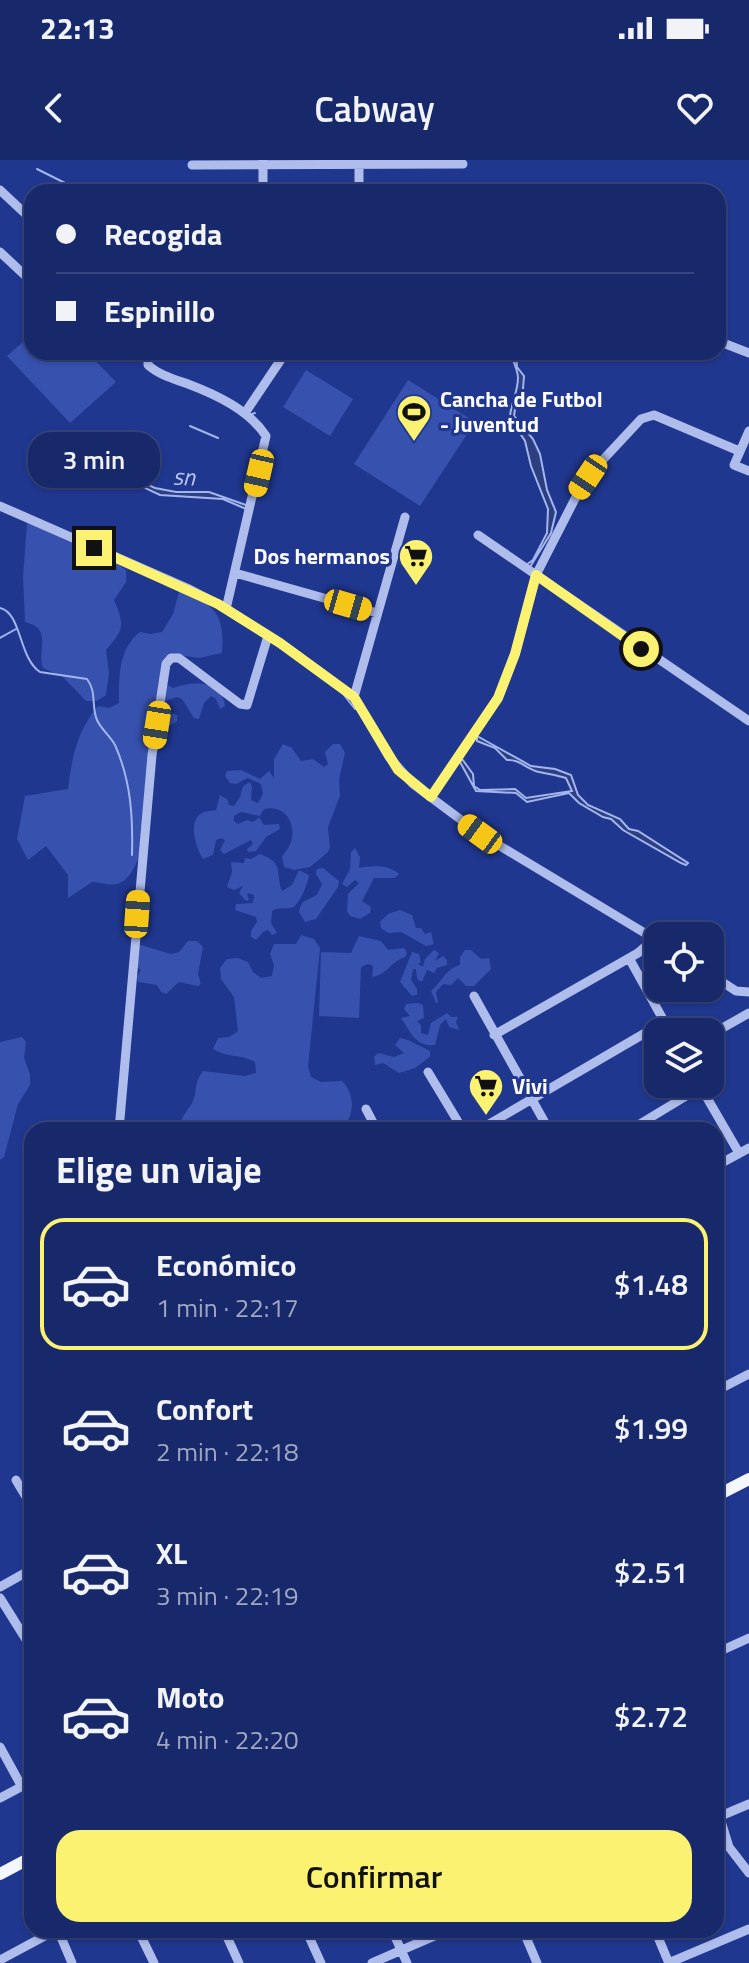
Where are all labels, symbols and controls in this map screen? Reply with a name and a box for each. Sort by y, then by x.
text: 22:13 [40,5,115,51]
text: Cabway [314,81,435,136]
icon: back [32,86,76,130]
icon: heart [673,86,717,130]
text: Recogida [104,211,222,257]
text: Espinillo [104,288,215,334]
place label: Cancha de Futbol - Juventud [440,382,603,441]
sports icon: Cancha de Futbol - Juventud [395,393,433,443]
callout: 3 min [28,432,160,488]
text: 3 min [63,440,125,479]
car [242,447,276,499]
car [565,450,611,504]
water label: sn [172,457,197,495]
route end [76,530,112,566]
supermarket icon: Dos hermanos [397,537,435,587]
place label: Dos hermanos [254,539,390,573]
car [322,587,374,623]
route start [623,631,659,667]
car [141,699,173,751]
car [454,810,506,858]
car [123,889,151,939]
map controls [644,922,724,1098]
button: locate [644,922,724,1002]
button: layers [644,1018,724,1098]
supermarket icon: Vivi [467,1067,505,1117]
place label: Vivi [512,1069,548,1103]
text: Elige un viaje [56,1142,262,1197]
text: Económico [156,1242,296,1288]
icon: car [60,1248,132,1320]
text: $1.48 [614,1261,688,1307]
text: 1 min · 22:17 [156,1288,299,1327]
text: Confort [156,1386,253,1432]
icon: car [60,1392,132,1464]
text: $1.99 [614,1405,688,1451]
text: 2 min · 22:18 [156,1432,299,1471]
text: XL [156,1530,187,1576]
icon: car [60,1536,132,1608]
text: $2.51 [614,1549,688,1595]
text: 3 min · 22:19 [156,1576,299,1615]
text: Moto [156,1674,224,1720]
icon: car [60,1680,132,1752]
text: $2.72 [614,1693,688,1739]
text: 4 min · 22:20 [156,1720,299,1759]
button: Confirmar [56,1830,692,1922]

